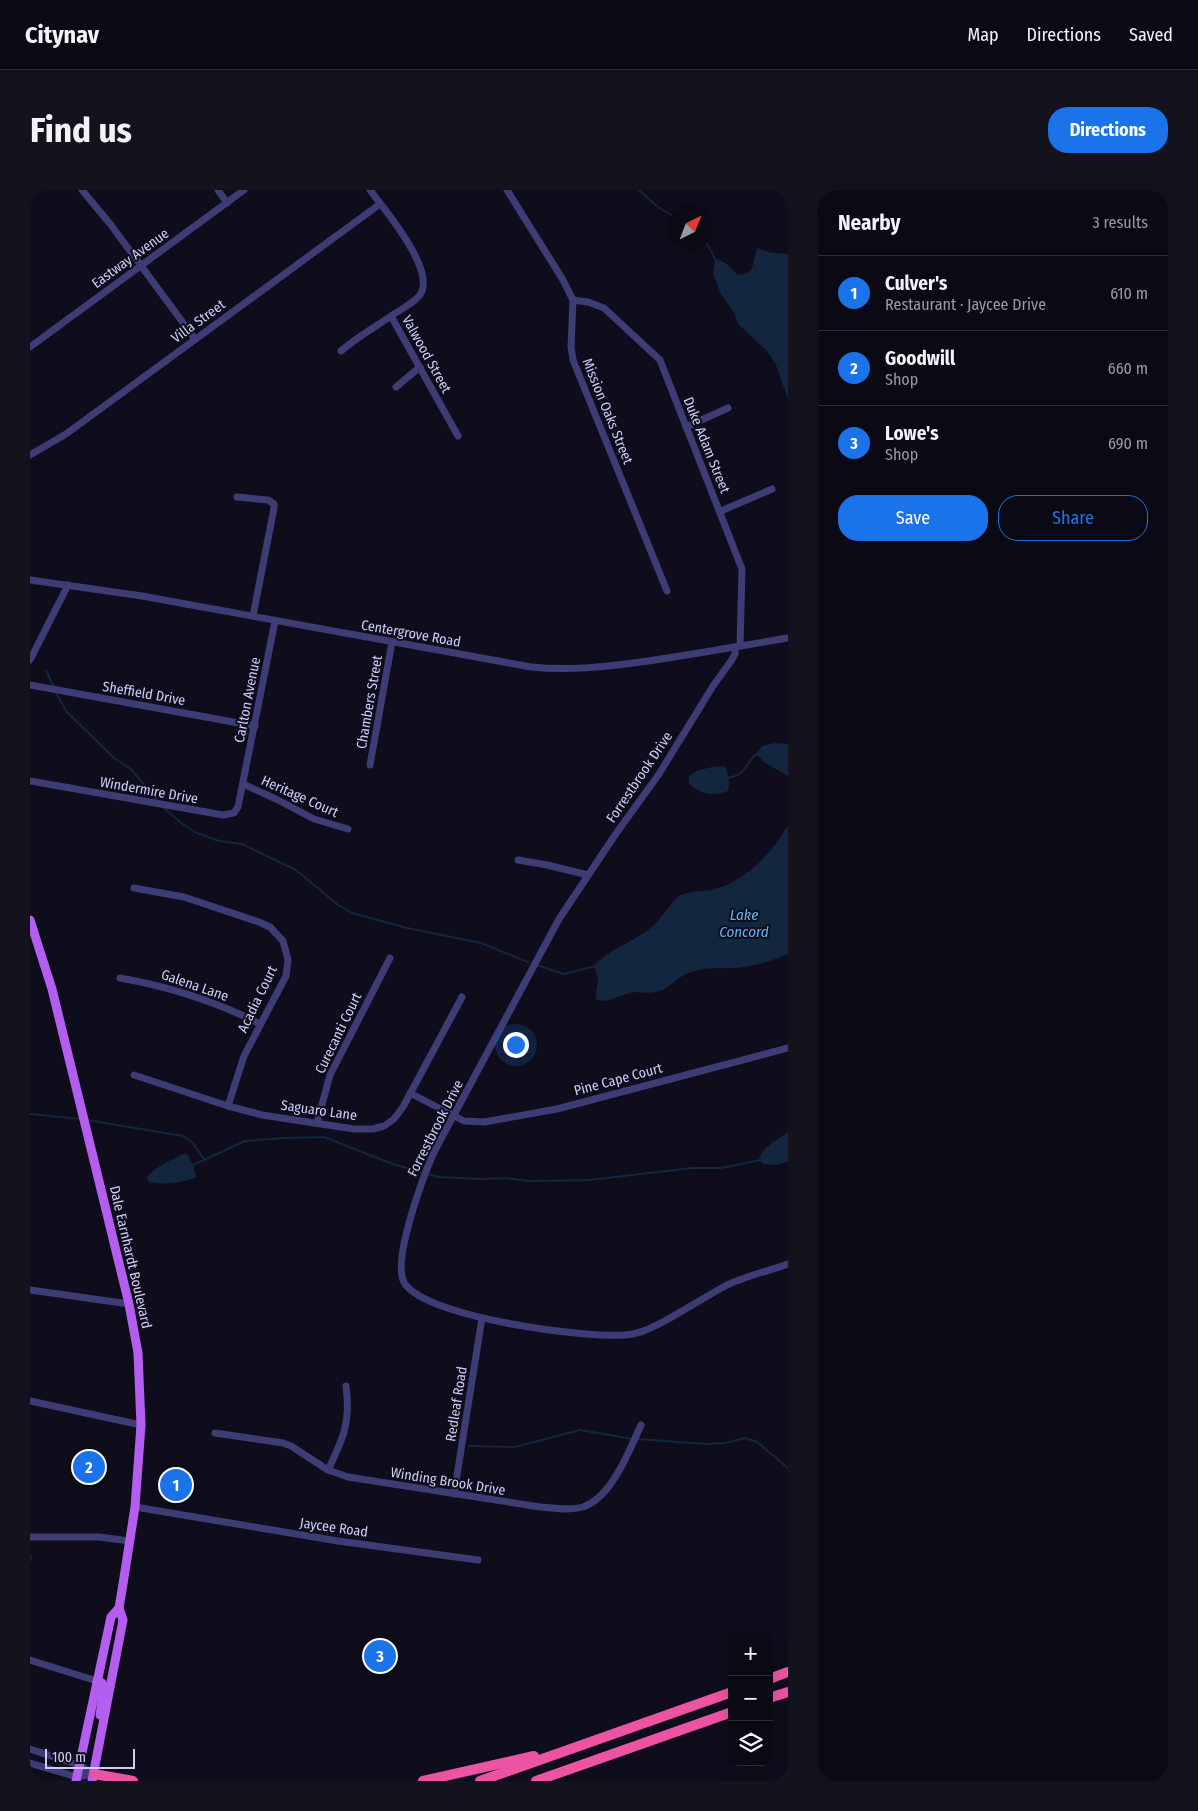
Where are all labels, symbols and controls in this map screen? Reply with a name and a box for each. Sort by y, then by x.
text: Citynav [25,21,99,49]
text: Map [967,24,999,46]
text: Directions [1027,24,1101,46]
text: Saved [1129,24,1173,46]
button: Directions [1048,107,1168,153]
text: Find us [30,109,132,151]
north arrow [668,205,713,250]
text: Nearby [838,210,900,236]
text: 3 results [1092,213,1148,232]
street label: Eastway Avenue [89,225,172,292]
text: Culver's [885,272,947,295]
text: 1 [851,284,857,303]
text: 610 m [1110,284,1148,303]
text: Restaurant · Jaycee Drive [885,295,1046,314]
street label: Villa Street [168,296,229,347]
street label: Valwood Street [398,312,455,396]
text: Goodwill [885,347,955,370]
street label: Mission Oaks Street [579,356,637,467]
text: 2 [850,359,858,378]
text: 660 m [1108,359,1148,378]
text: Shop [885,370,918,389]
street label: Duke Adam Street [679,395,734,496]
text: Lowe's [885,422,939,445]
text: 3 [850,434,858,453]
text: 690 m [1108,434,1148,453]
text: Shop [885,445,918,464]
button: Save [838,495,988,541]
button: Share [998,495,1148,541]
street label: Centergrove Road [360,616,462,651]
street label: Chambers Street [353,654,386,750]
street label: Carlton Avenue [231,656,264,744]
street label: Sheffield Drive [101,678,187,709]
street label: Forrestbrook Drive [603,729,676,826]
street label: Heritage Court [259,772,341,821]
street label: Windermire Drive [99,773,199,808]
water label: Lake Concord [719,906,769,941]
street label: Acadia Court [234,963,281,1035]
street label: Galena Lane [159,966,231,1005]
street label: Curecanti Court [312,990,366,1077]
your location [503,1032,529,1058]
street label: Pine Cape Court [572,1059,665,1099]
street label: Forrestbrook Drive [404,1077,467,1179]
street label: Saguaro Lane [280,1097,358,1124]
street label: Dale Earnhardt Boulevard [106,1184,155,1330]
street label: Redleaf Road [442,1365,471,1443]
pin: 2 [73,1448,105,1486]
street label: Winding Brook Drive [389,1464,507,1499]
pin: 1 [160,1466,192,1504]
street label: Jaycee Road [299,1514,369,1541]
map controls [728,1631,773,1766]
button: + [728,1631,773,1676]
pin: 3 [364,1637,396,1675]
button: − [728,1676,773,1721]
button: layers [728,1721,773,1766]
scale bar [45,1746,135,1769]
text: 100 m [52,1749,86,1766]

